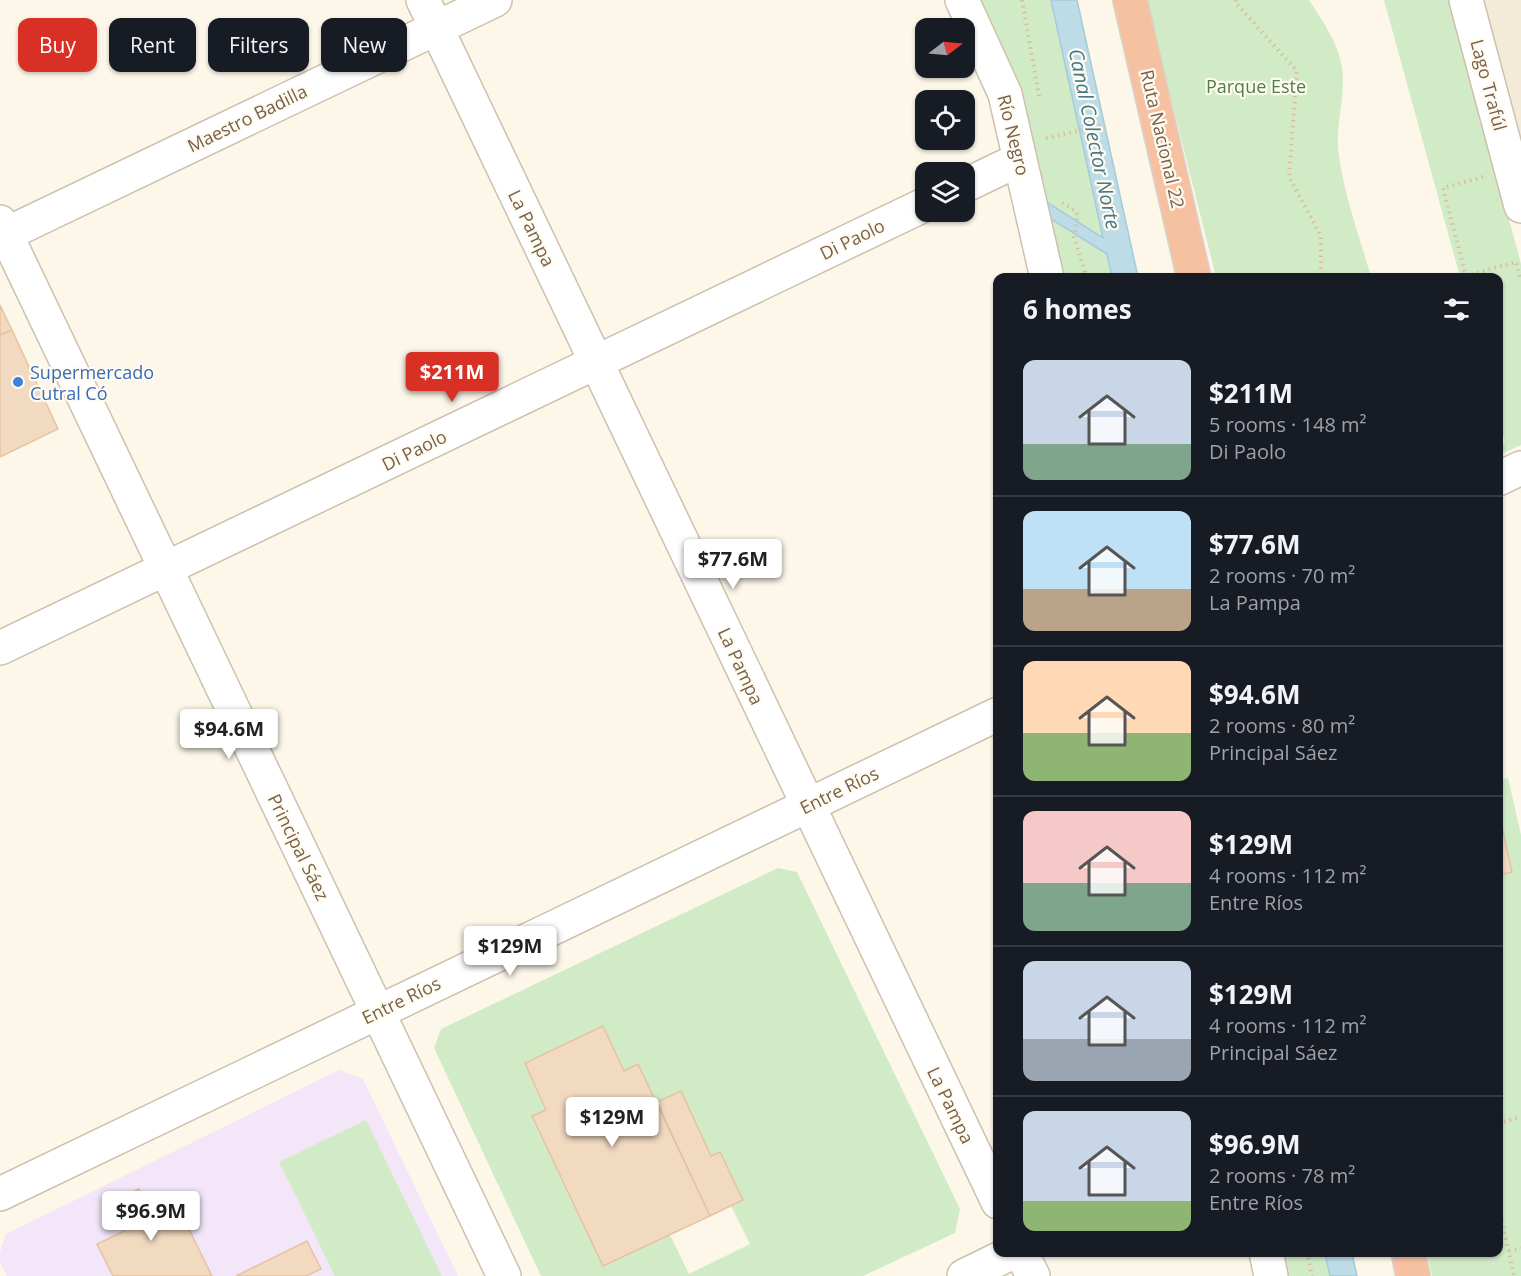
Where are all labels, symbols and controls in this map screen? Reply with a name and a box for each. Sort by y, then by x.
chip: Buy [18,18,97,72]
chip: Rent [109,18,196,72]
chip: Filters [208,18,309,72]
chip: New [321,18,407,72]
north arrow [915,18,975,78]
map controls [915,18,975,222]
street label: Lago Trafúl [1465,37,1513,133]
water label: Canal Colector Norte [1063,46,1127,232]
street label: Ruta Nacional 22 [1135,67,1191,211]
park label: Parque Este [1206,74,1306,98]
street label: Maestro Badilla [183,79,311,157]
button: locate [915,90,975,150]
street label: Río Negro [992,92,1036,178]
button: layers [915,162,975,222]
street label: La Pampa [503,186,561,270]
street label: Di Paolo [816,213,888,265]
text: 6 homes [1023,291,1132,327]
icon: filters [1440,293,1473,326]
pin: $211M [410,352,494,403]
text: $211M [420,358,484,385]
place label: Supermercado Cutral Có [30,360,154,405]
marker: Supermercado Cutral Có [11,375,25,389]
text: $211M [1209,375,1293,411]
icon: home [1071,384,1143,456]
text: 5 rooms · 148 m² [1209,411,1367,438]
street label: Di Paolo [378,424,450,476]
text: Di Paolo [1209,438,1286,465]
text: $77.6M [1209,526,1300,562]
icon: home [1071,535,1143,607]
pin: $77.6M [684,539,782,590]
text: $77.6M [698,545,768,572]
text: 2 rooms · 70 m² [1209,562,1355,589]
text: La Pampa [1209,589,1301,616]
street label: La Pampa [713,624,769,708]
text: $94.6M [1209,676,1300,712]
icon: home [1071,685,1143,757]
pin: $94.6M [180,709,278,760]
text: 2 rooms · 80 m² [1209,712,1355,739]
text: $94.6M [194,715,264,742]
text: Principal Sáez [1209,739,1337,766]
street label: Entre Ríos [796,761,882,819]
street label: Principal Sáez [263,790,335,904]
text: $129M [1209,826,1293,862]
icon: home [1071,835,1143,907]
text: 4 rooms · 112 m² [1209,862,1367,889]
text: Entre Ríos [1209,889,1303,916]
pin: $129M [468,926,552,977]
text: $129M [478,932,542,959]
street label: Entre Ríos [358,971,444,1029]
text: $129M [1209,976,1293,1012]
icon: home [1071,985,1143,1057]
text: 4 rooms · 112 m² [1209,1012,1367,1039]
text: Principal Sáez [1209,1039,1337,1066]
street label: La Pampa [922,1063,980,1147]
pin: $129M [570,1097,654,1148]
text: $129M [580,1103,644,1130]
text: $96.9M [1209,1126,1300,1162]
icon: home [1071,1135,1143,1207]
text: 2 rooms · 78 m² [1209,1162,1355,1189]
text: Entre Ríos [1209,1189,1303,1216]
pin: $96.9M [102,1191,200,1242]
text: $96.9M [116,1197,186,1224]

